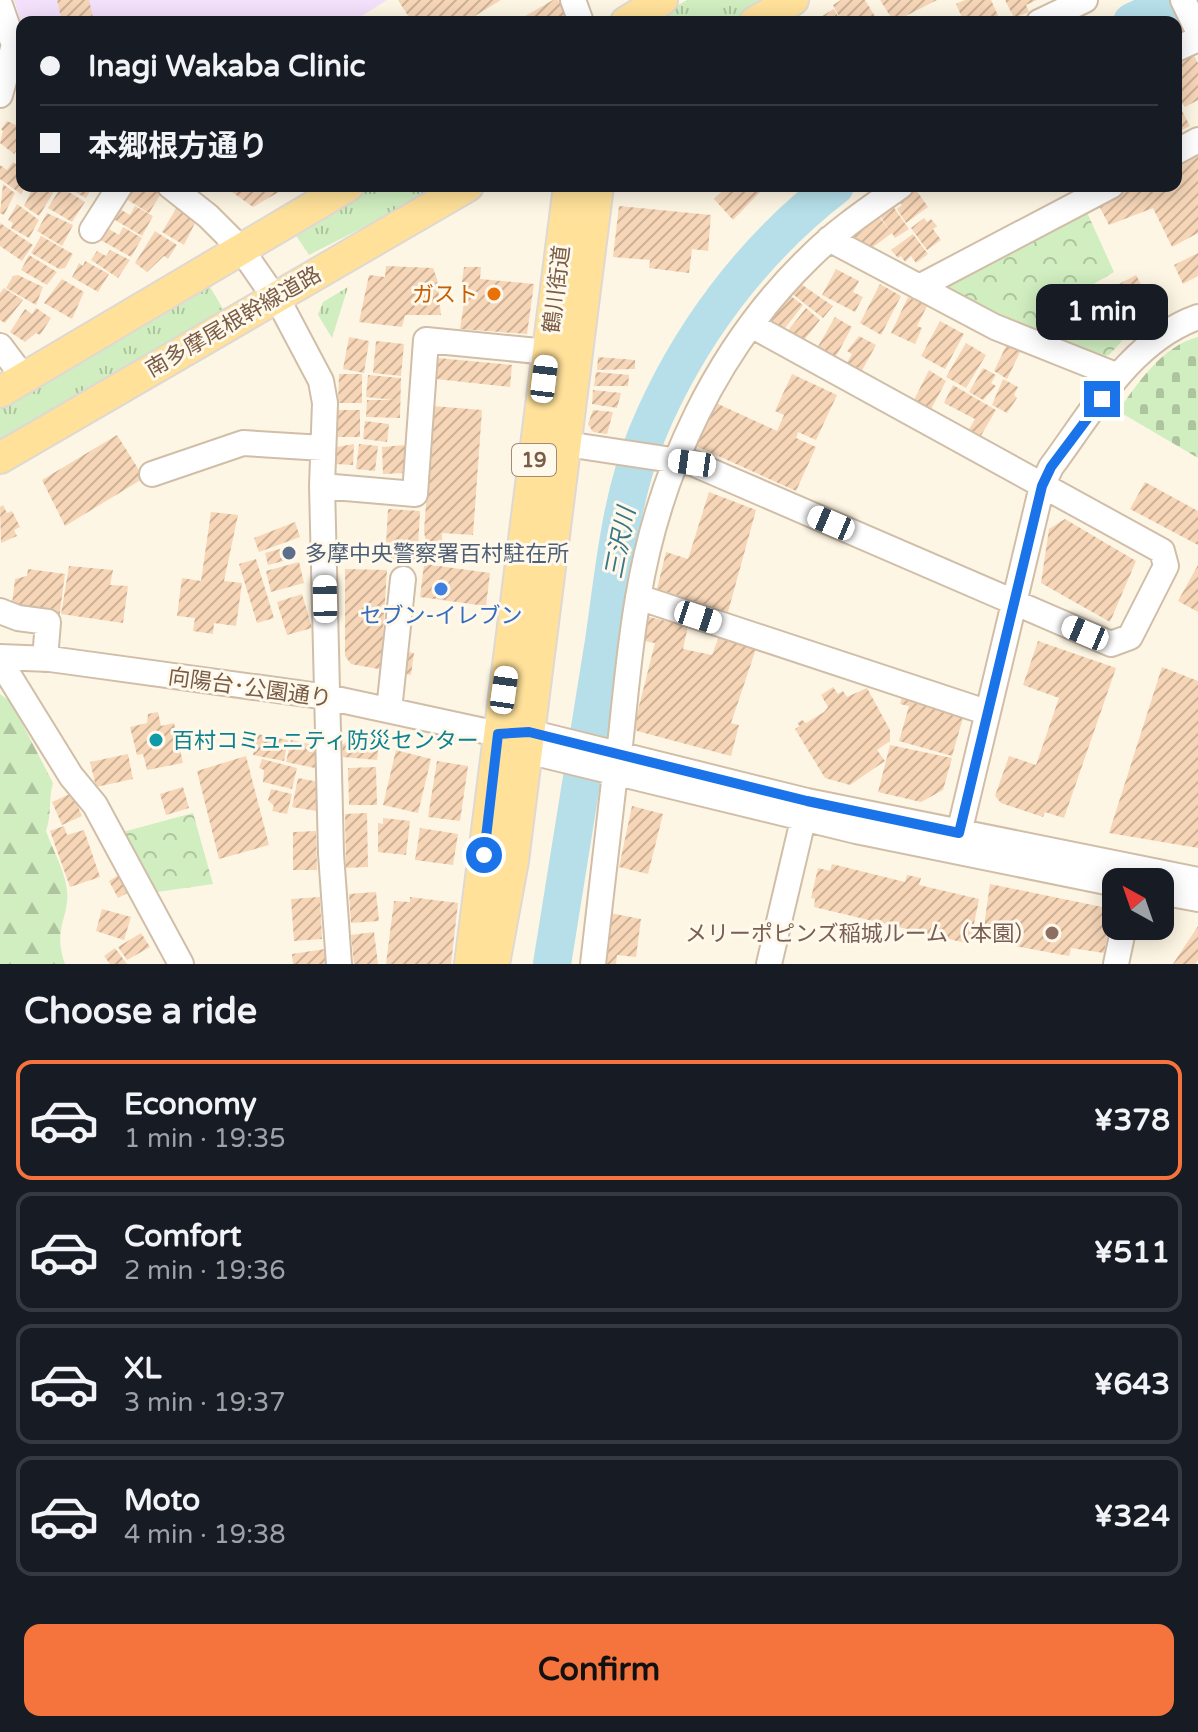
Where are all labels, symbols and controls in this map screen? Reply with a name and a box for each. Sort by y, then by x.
text: Inagi Wakaba Clinic [88,48,366,85]
text: 本郷根方通り [88,128,268,165]
street label: 鶴川街道 [539,244,575,334]
street label: 南多摩尾根幹線道路 [141,261,326,383]
place label: ガスト [412,282,478,308]
callout: 1 min [1036,283,1168,339]
marker: ガスト [485,285,503,303]
text: 1 min [1067,296,1137,327]
car [529,354,559,404]
route end [1084,381,1120,417]
road number: 19 [512,444,556,476]
car [667,448,717,478]
water label: 三沢川 [599,502,642,581]
car [804,503,858,543]
place label: 多摩中央警察署百村駐在所 [305,541,569,567]
marker: 多摩中央警察署百村駐在所 [280,544,298,562]
car [313,575,337,623]
marker: セブン-イレブン [432,580,450,598]
car [671,598,725,636]
place label: セブン-イレブン [360,603,522,629]
car [1058,613,1112,653]
street label: 向陽台･公園通り [166,664,333,712]
car [489,665,519,715]
place label: 百村コミュニティ防災センター [172,728,479,754]
marker: 百村コミュニティ防災センター [147,731,165,749]
route start [466,837,502,873]
north arrow [1102,868,1174,940]
map controls [1102,868,1174,940]
place label: メリーポピンズ稲城ルーム（本園） [685,921,1036,947]
marker: メリーポピンズ稲城ルーム（本園） [1043,924,1061,942]
text: Choose a ride [24,990,257,1033]
icon: car [28,1084,100,1156]
text: Economy [124,1086,257,1123]
text: ¥378 [1094,1102,1170,1139]
text: 1 min · 19:35 [124,1123,286,1154]
icon: car [28,1216,100,1288]
text: Comfort [124,1218,242,1255]
text: ¥511 [1094,1234,1170,1271]
text: 2 min · 19:36 [124,1255,286,1286]
icon: car [28,1348,100,1420]
text: XL [124,1350,161,1387]
text: ¥643 [1094,1366,1170,1403]
text: 3 min · 19:37 [124,1387,286,1418]
icon: car [28,1480,100,1552]
text: Moto [124,1482,200,1519]
text: ¥324 [1094,1498,1170,1535]
text: 4 min · 19:38 [124,1519,286,1550]
button: Confirm [24,1624,1174,1716]

